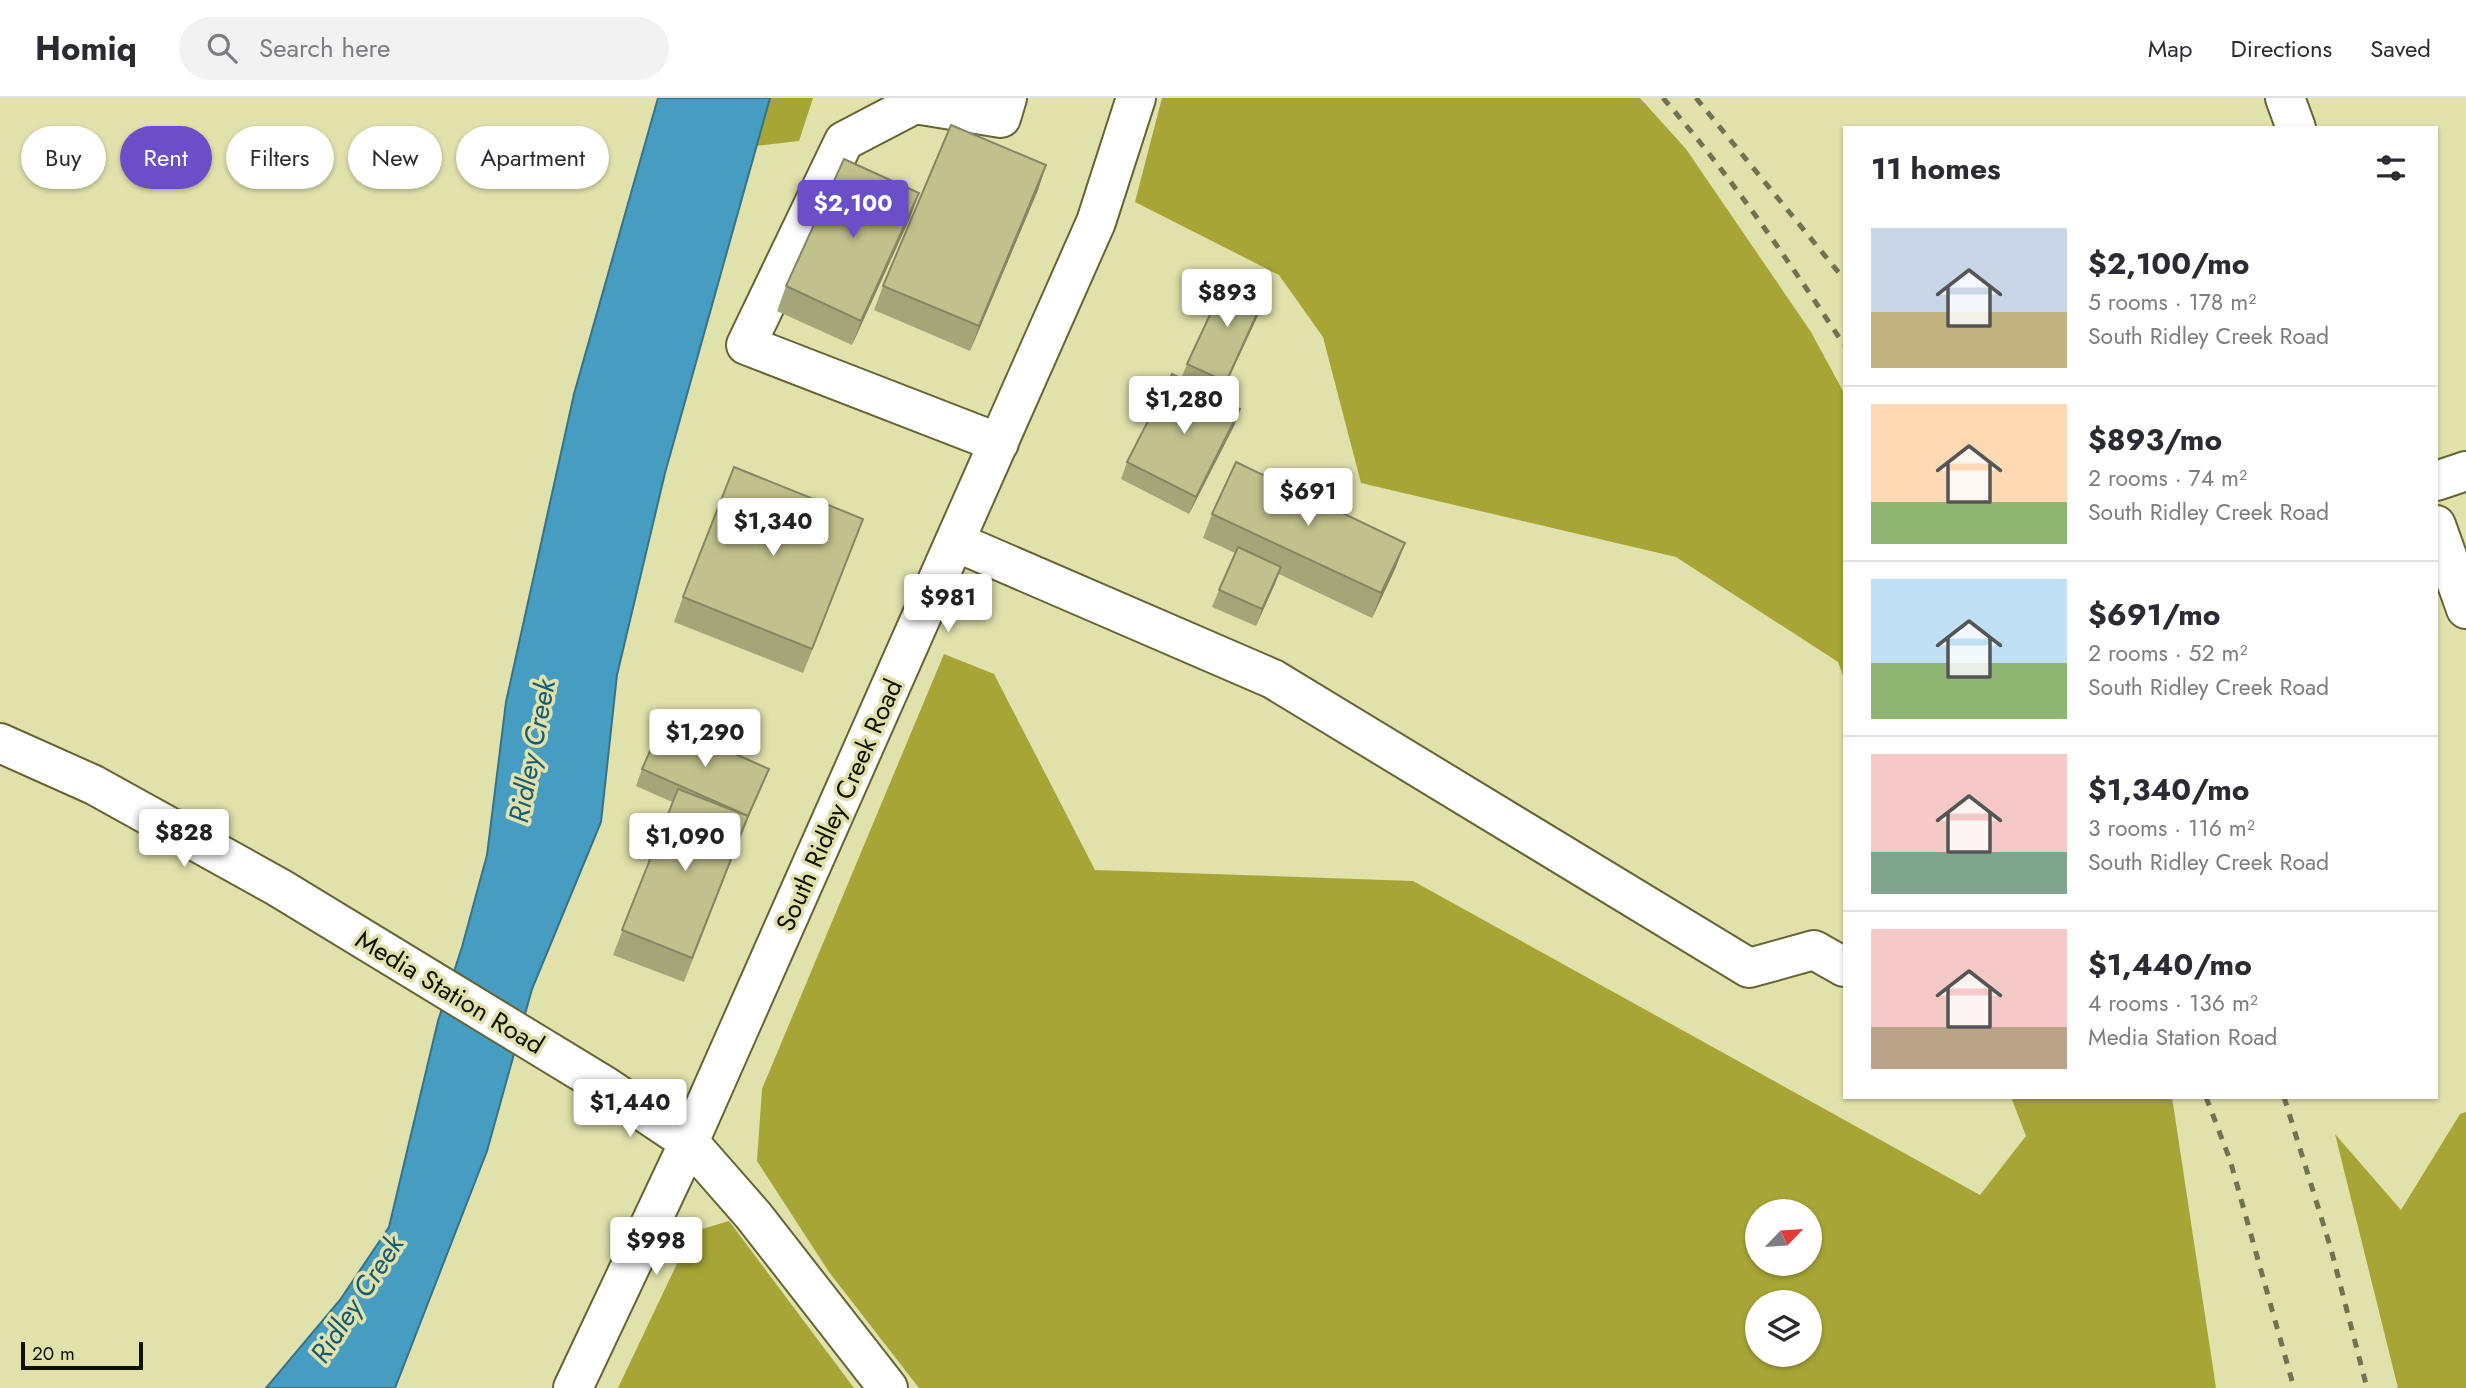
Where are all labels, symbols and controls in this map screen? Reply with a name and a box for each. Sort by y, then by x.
search box [179,17,669,80]
text: Homiq [35,25,137,72]
icon: search [203,29,241,67]
text: Search here [259,29,390,67]
text: Map [2148,31,2193,66]
text: Directions [2231,31,2332,66]
text: Saved [2370,31,2431,66]
chip: Buy [21,126,106,189]
chip: Rent [120,126,212,189]
chip: Filters [226,126,334,189]
chip: New [348,126,442,189]
chip: Apartment [456,126,609,189]
text: 11 homes [1871,147,2001,190]
icon: filters [2372,149,2410,187]
pin: $2,100 [796,180,910,240]
text: $2,100 [813,186,893,220]
text: $2,100/mo [2088,242,2250,285]
icon: home [1927,256,2011,340]
pin: $893 [1186,270,1268,329]
text: $893 [1198,275,1256,309]
text: 5 rooms · 178 m² [2088,285,2256,319]
text: South Ridley Creek Road [2088,319,2329,353]
pin: $1,280 [1127,376,1241,436]
text: $1,280 [1145,382,1223,416]
text: $893/mo [2088,418,2222,461]
icon: home [1927,432,2011,516]
text: 2 rooms · 74 m² [2088,461,2247,495]
pin: $691 [1267,468,1349,528]
text: $691 [1280,474,1336,508]
text: South Ridley Creek Road [2088,495,2329,529]
pin: $1,340 [716,498,830,558]
text: $1,340 [733,504,813,538]
pin: $981 [907,574,989,634]
text: $981 [920,580,976,614]
text: $691/mo [2088,593,2221,636]
icon: home [1927,607,2011,691]
text: 2 rooms · 52 m² [2088,636,2247,670]
text: South Ridley Creek Road [2088,670,2329,704]
street label: South Ridley Creek Road [766,673,912,937]
water label: Ridley Creek [498,675,566,826]
pin: $1,290 [648,710,762,769]
text: $1,290 [665,715,745,749]
text: $1,340/mo [2088,768,2250,811]
icon: home [1927,782,2011,866]
pin: $828 [143,810,225,869]
text: 3 rooms · 116 m² [2088,811,2255,845]
pin: $1,090 [628,814,742,873]
text: $828 [155,815,213,849]
text: $1,090 [645,819,725,853]
text: South Ridley Creek Road [2088,845,2329,879]
street label: Media Station Road [348,921,552,1063]
text: $1,440/mo [2088,943,2252,986]
icon: home [1927,957,2011,1041]
text: 4 rooms · 136 m² [2088,986,2258,1020]
text: Media Station Road [2088,1020,2277,1054]
pin: $1,440 [573,1080,687,1139]
text: $1,440 [590,1085,670,1119]
north arrow [1745,1199,1822,1276]
map controls [1745,1199,1822,1367]
pin: $998 [615,1218,697,1277]
text: $998 [626,1223,686,1257]
water label: Ridley Creek [300,1226,414,1371]
button: layers [1745,1290,1822,1367]
scale bar [21,1339,144,1371]
text: 20 m [32,1340,75,1367]

